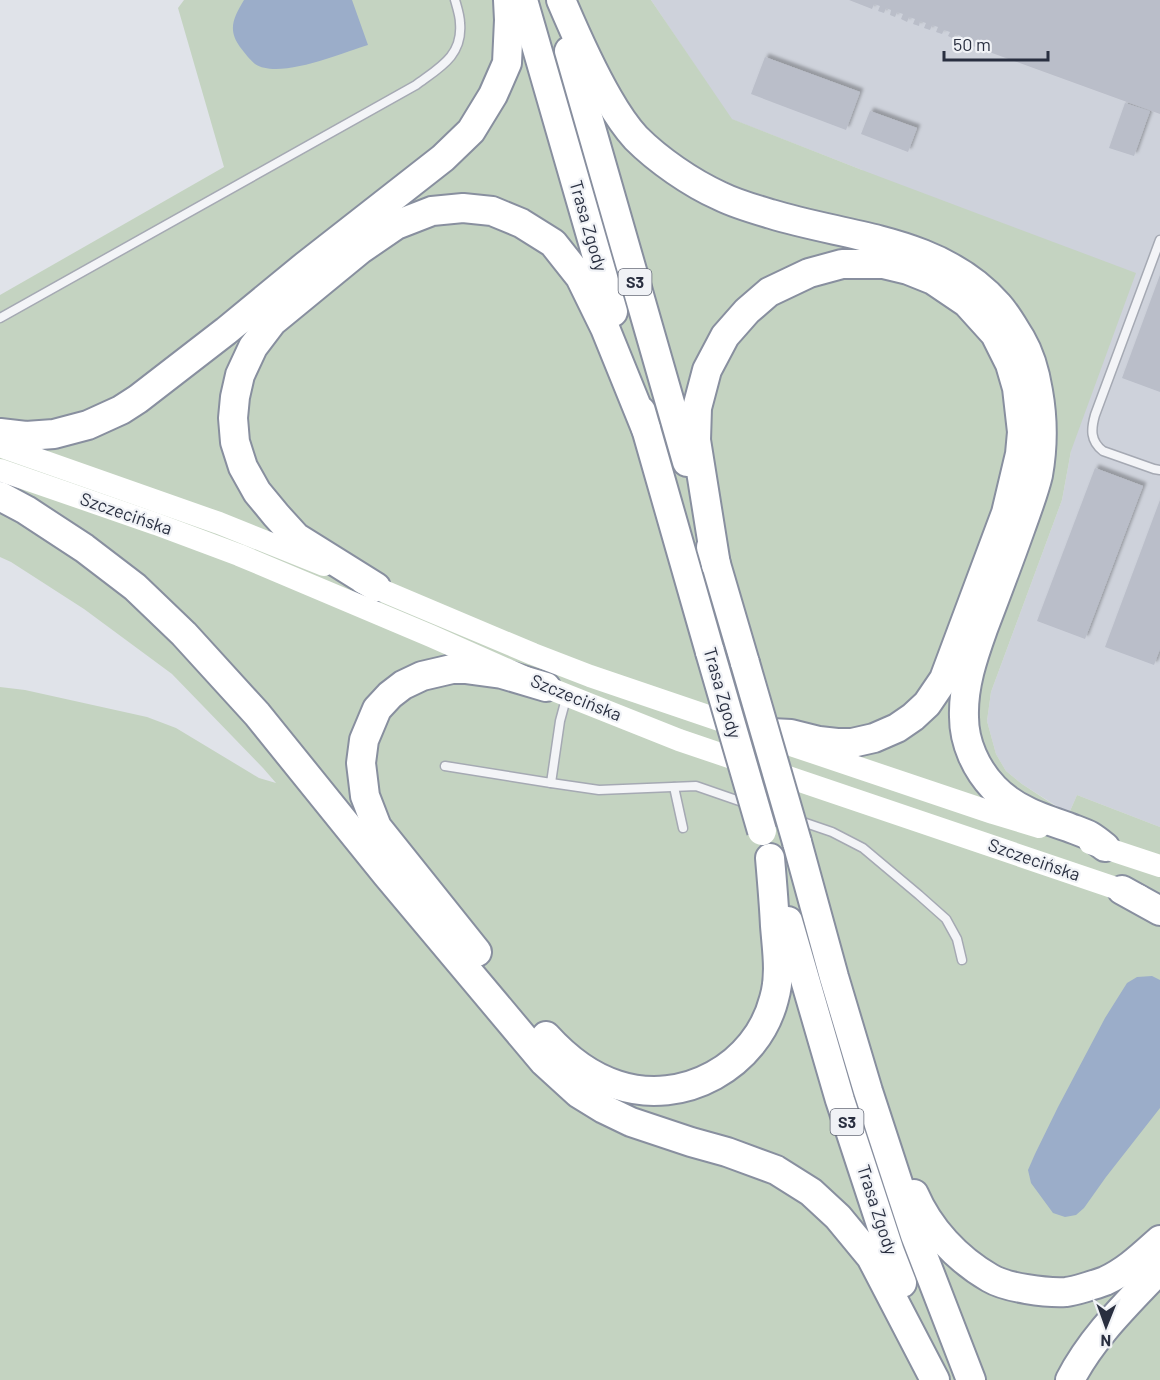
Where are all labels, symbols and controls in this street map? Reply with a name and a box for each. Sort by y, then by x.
scale bar [944,24,1048,62]
text: 50 m [953,33,991,55]
street label: Trasa Zgody [565,178,612,274]
road number: S3 [618,269,652,295]
street label: Szczecińska [77,487,175,539]
street label: Trasa Zgody [699,645,746,741]
street label: Szczecińska [528,669,625,725]
street label: Szczecińska [985,833,1083,885]
road number: S3 [830,1109,864,1135]
street label: Trasa Zgody [853,1162,903,1258]
north arrow [1076,1296,1136,1356]
text: N [1100,1332,1111,1351]

